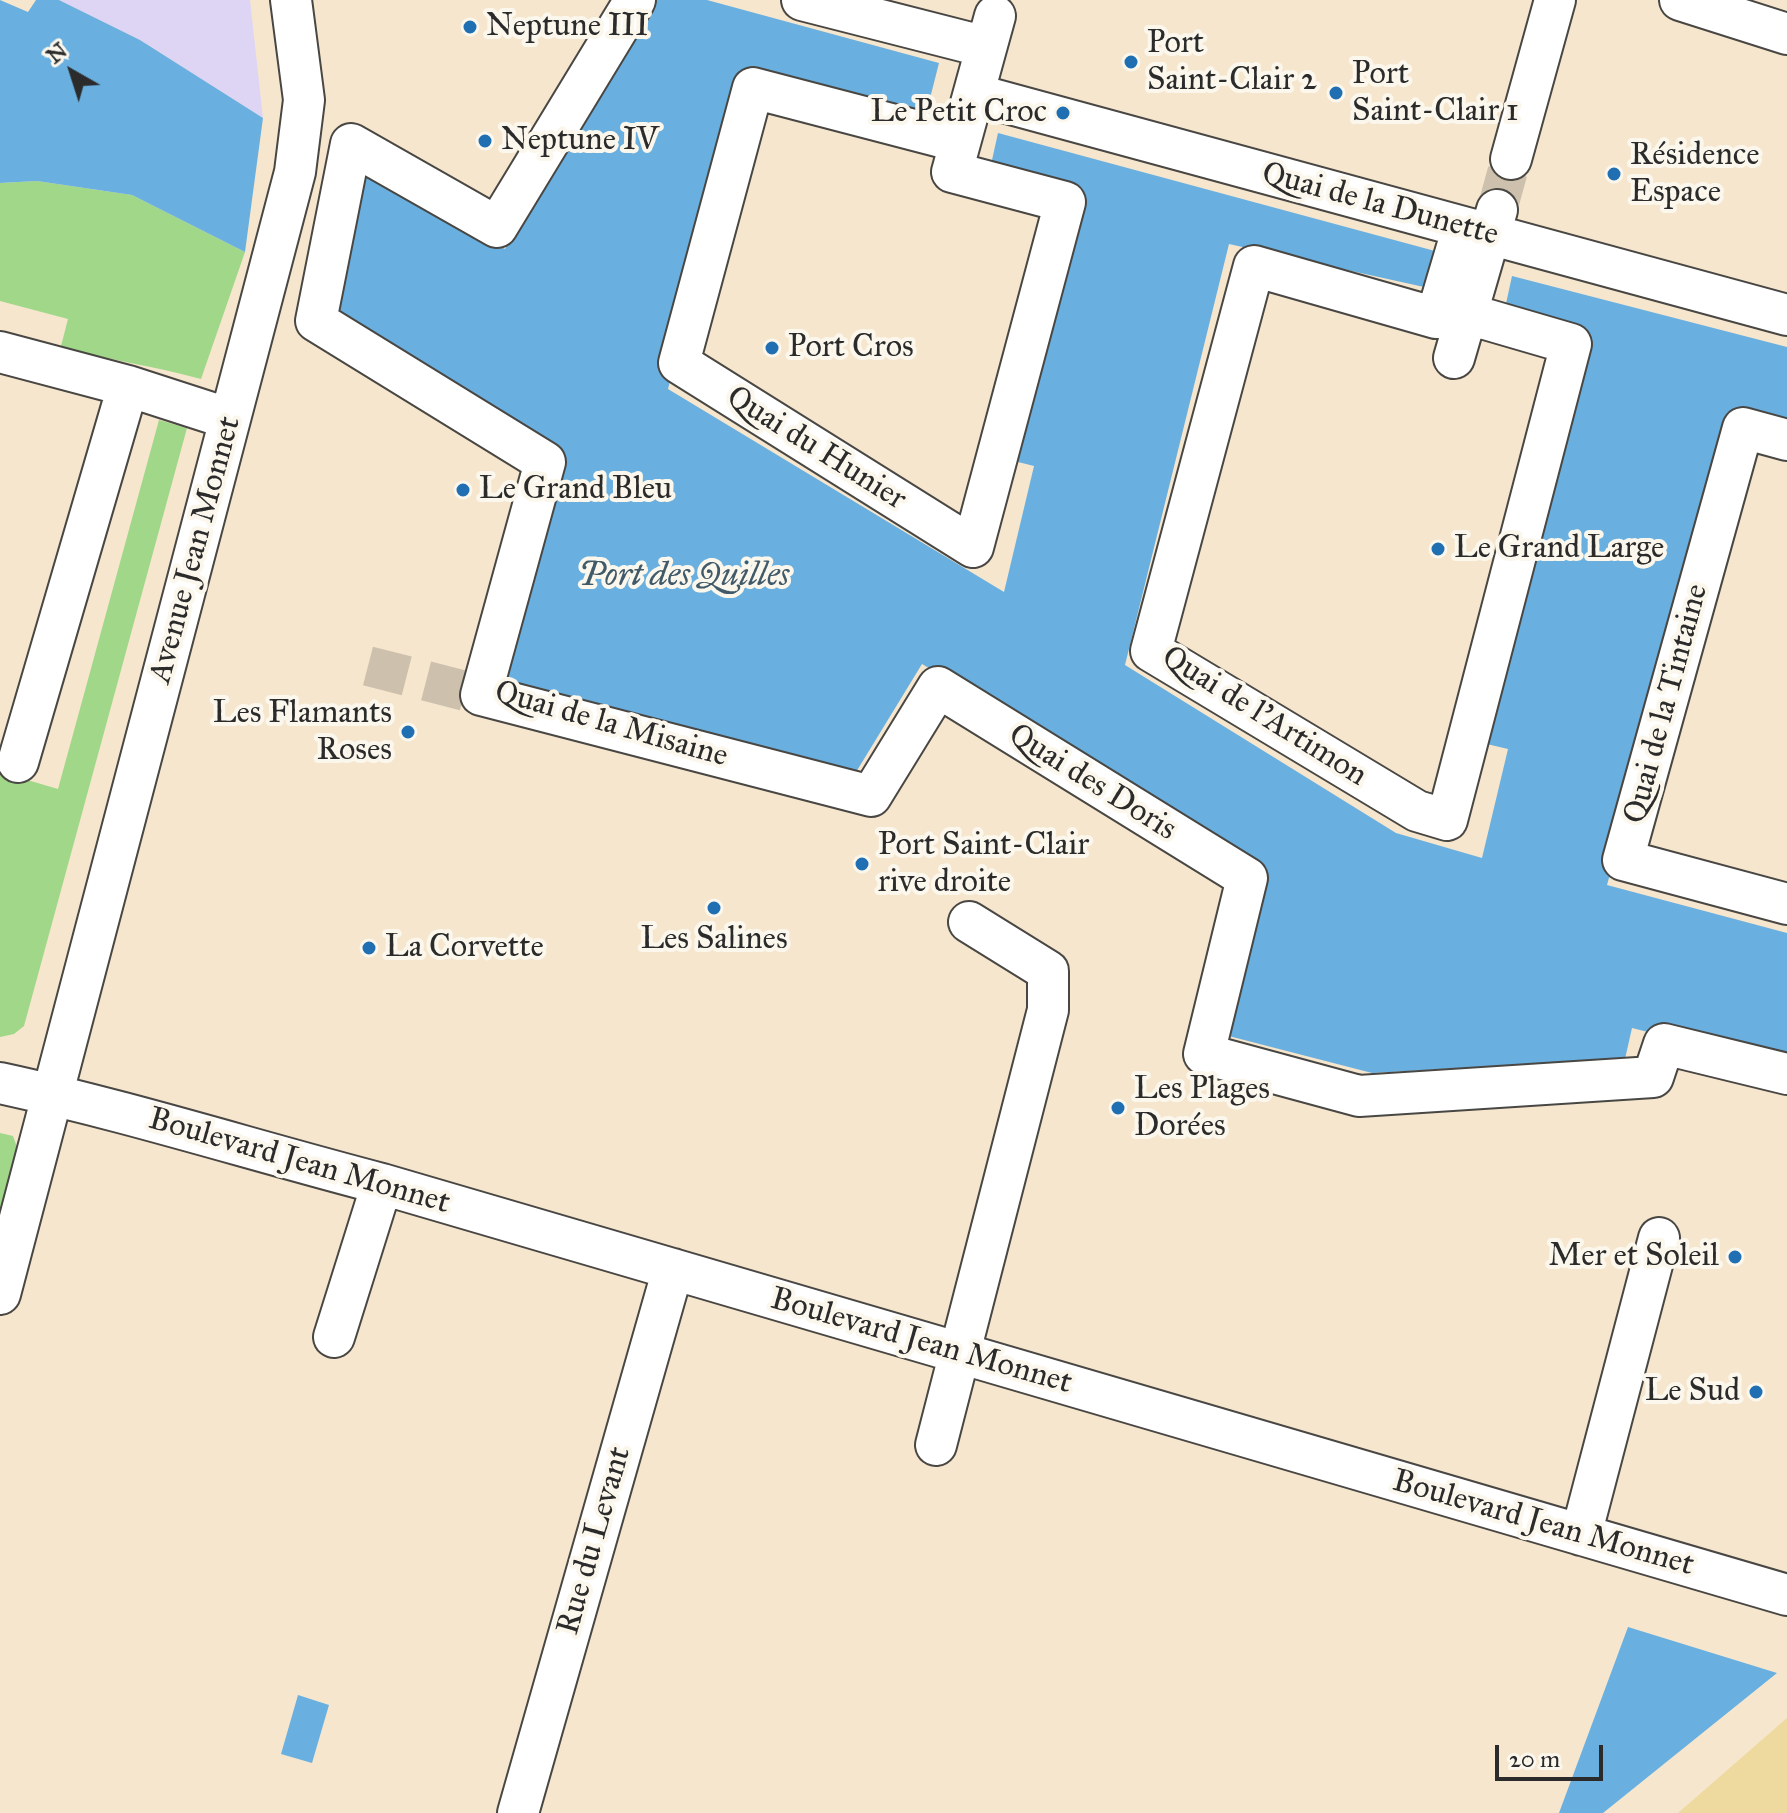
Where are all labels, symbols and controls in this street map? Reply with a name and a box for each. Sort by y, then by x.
place label: Neptune III [486,8,649,46]
marker: Neptune III [461,18,479,36]
place label: Port Saint-Clair 2 [1147,25,1317,100]
north arrow [32,32,112,112]
text: N [41,37,72,69]
marker: Port Saint-Clair 2 [1122,53,1140,71]
place label: Port Saint-Clair 1 [1352,56,1519,131]
marker: Port Saint-Clair 1 [1327,84,1345,102]
place label: Le Petit Croc [871,94,1047,132]
marker: Le Petit Croc [1054,104,1072,122]
place label: Neptune IV [501,122,659,160]
marker: Neptune IV [476,132,494,150]
place label: Résidence Espace [1630,137,1760,212]
street label: Quai de la Dunette [1258,155,1502,255]
marker: Résidence Espace [1605,165,1623,183]
place label: Port Cros [788,329,914,367]
marker: Port Cros [763,339,781,357]
street label: Quai du Hunier [719,379,913,519]
street label: Avenue Jean Monnet [142,412,250,688]
place label: Le Grand Bleu [479,471,672,509]
marker: Le Grand Bleu [454,481,472,499]
place label: Le Grand Large [1454,530,1664,568]
marker: Le Grand Large [1429,540,1447,558]
water label: Port des Quilles [579,557,789,597]
street label: Quai de la Tintaine [1617,580,1717,828]
street label: Quai de l'Artimon [1154,639,1374,795]
street label: Quai de la Misaine [490,673,732,777]
place label: Les Flamants Roses [213,695,392,770]
street label: Quai des Doris [1001,716,1183,850]
marker: Les Flamants Roses [399,723,417,741]
place label: Port Saint-Clair rive droite [878,827,1089,902]
marker: Port Saint-Clair rive droite [853,855,871,873]
marker: Les Salines [705,899,723,917]
place label: Les Salines [640,921,788,959]
place label: La Corvette [385,929,544,967]
marker: La Corvette [360,939,378,957]
place label: Les Plages Dorées [1134,1071,1270,1146]
marker: Les Plages Dorées [1109,1099,1127,1117]
street label: Boulevard Jean Monnet [144,1101,454,1223]
place label: Mer et Soleil [1549,1238,1719,1276]
marker: Mer et Soleil [1726,1248,1744,1266]
street label: Boulevard Jean Monnet [766,1281,1076,1403]
place label: Le Sud [1645,1373,1740,1411]
marker: Le Sud [1747,1383,1765,1401]
street label: Rue du Levant [550,1443,640,1639]
street label: Boulevard Jean Monnet [1388,1463,1698,1585]
scale bar [1499,1729,1607,1779]
text: 20 m [1509,1744,1560,1774]

